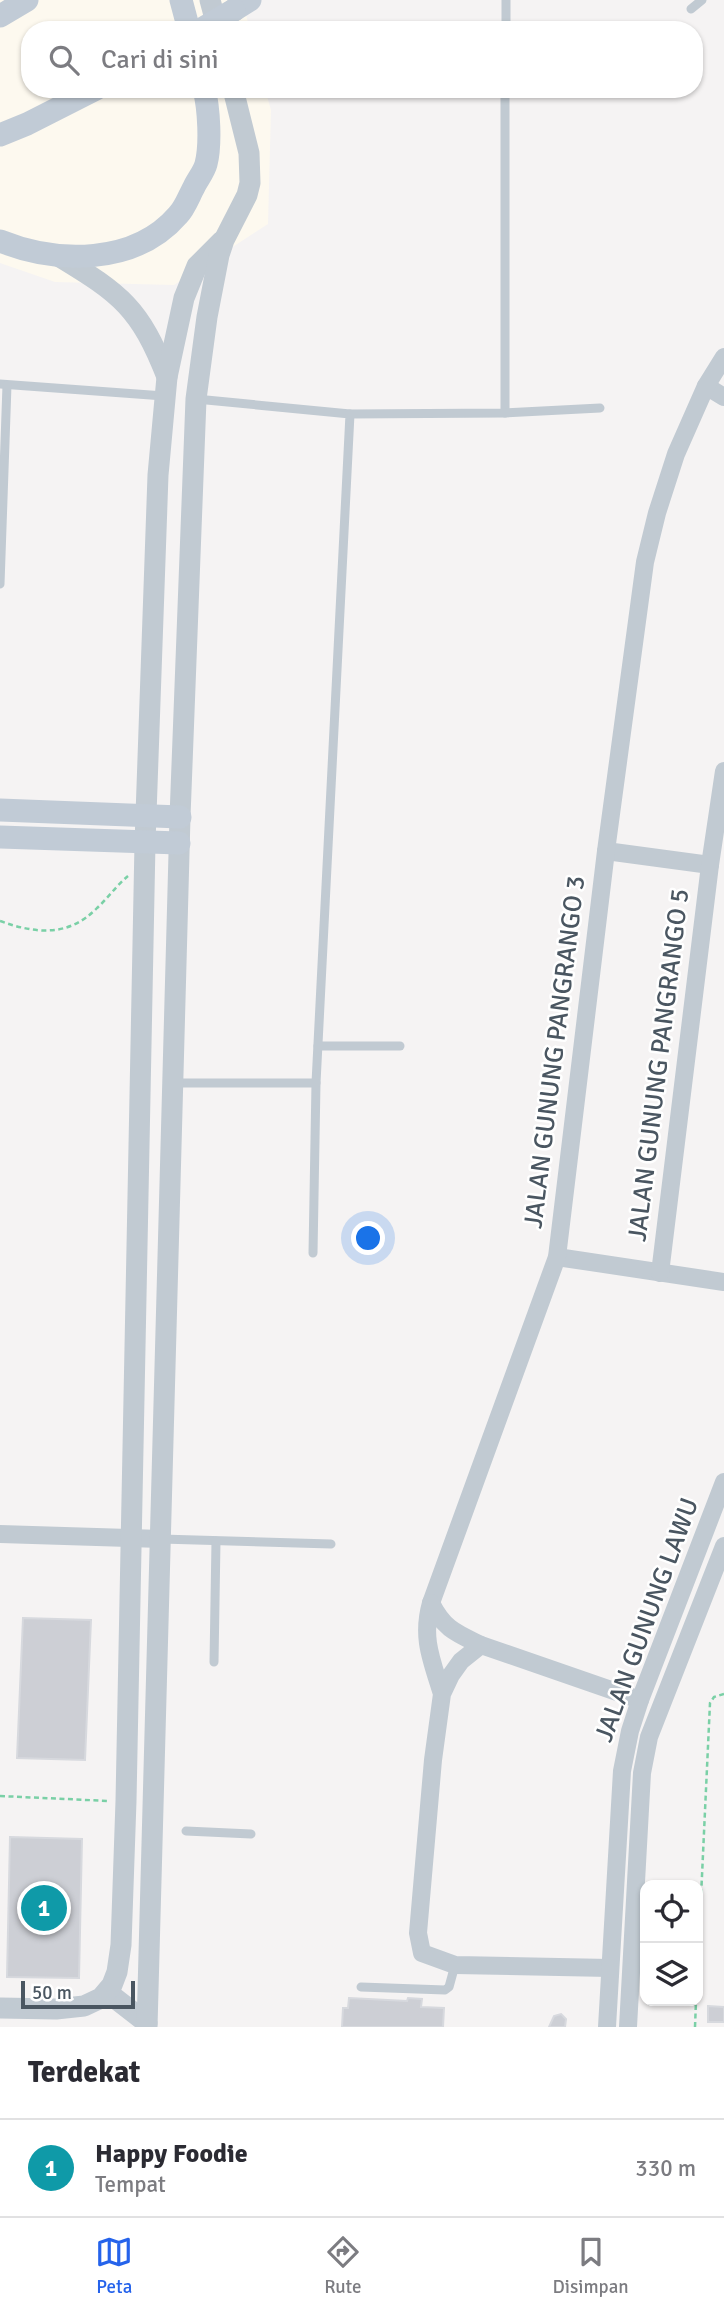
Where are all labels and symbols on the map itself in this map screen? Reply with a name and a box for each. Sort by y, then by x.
street label: JALAN GUNUNG PANGRANGO 3 [517,874,593,1230]
street label: JALAN GUNUNG PANGRANGO 5 [621,887,697,1243]
your location [351,1221,385,1255]
street label: JALAN GUNUNG LAWU [588,1494,706,1746]
pin: 1 [21,1882,67,1934]
scale bar [21,1978,135,2010]

